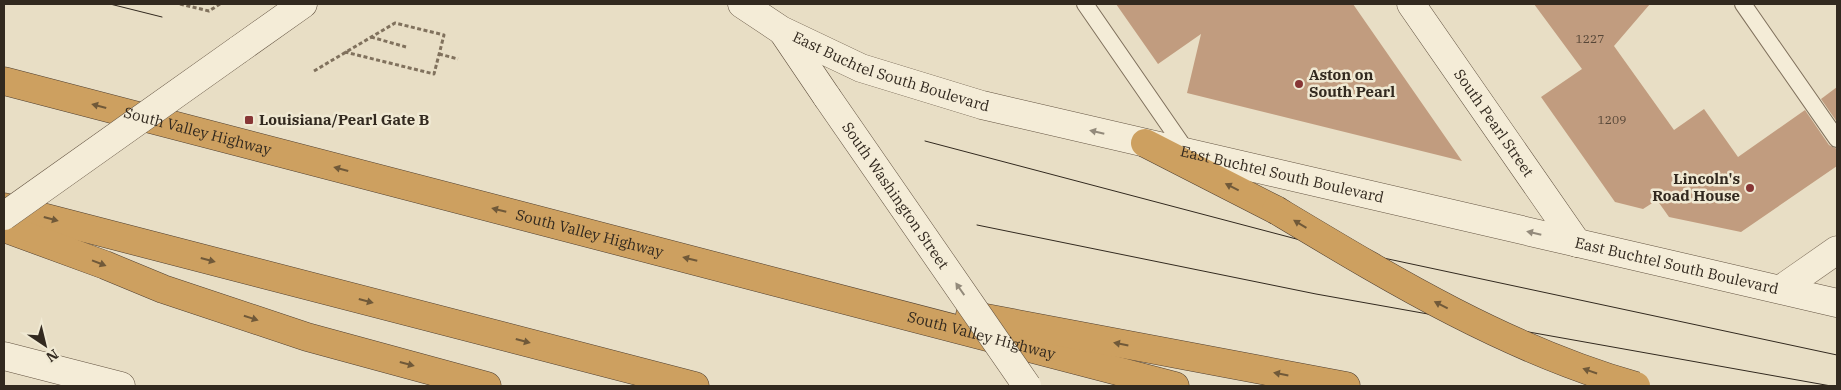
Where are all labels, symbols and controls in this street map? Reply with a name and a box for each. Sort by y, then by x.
street label: East Buchtel South Boulevard [790,27,991,115]
house number: 1227 [1576,31,1604,46]
place label: Aston on South Pearl [1309,65,1395,101]
street label: South Pearl Street [1450,65,1538,180]
marker: Aston on South Pearl [1293,78,1305,90]
one-way arrow [92,102,107,110]
street label: South Valley Highway [122,103,274,159]
place label: Louisiana/Pearl Gate B [259,110,429,129]
house number: 1209 [1598,112,1626,127]
marker: Louisiana/Pearl Gate B [243,114,255,126]
street label: South Washington Street [838,118,953,273]
one-way arrow [1090,128,1105,136]
street label: East Buchtel South Boulevard [1179,141,1386,207]
one-way arrow [334,165,349,173]
place label: Lincoln's Road House [1652,169,1740,205]
marker: Lincoln's Road House [1744,182,1756,194]
one-way arrow [1225,183,1240,191]
street label: South Valley Highway [514,205,666,261]
one-way arrow [491,206,506,214]
one-way arrow [43,215,58,223]
one-way arrow [1294,220,1307,229]
one-way arrow [1527,229,1542,237]
street label: East Buchtel South Boulevard [1573,233,1780,298]
one-way arrow [682,255,698,263]
one-way arrow [201,256,216,264]
one-way arrow [92,259,107,267]
one-way arrow [955,282,964,295]
one-way arrow [358,297,373,305]
one-way arrow [1434,301,1448,309]
street label: South Valley Highway [906,307,1057,363]
one-way arrow [244,315,259,322]
north arrow [20,320,70,370]
one-way arrow [515,338,530,346]
one-way arrow [1113,339,1129,347]
text: N [43,345,62,366]
one-way arrow [400,361,415,369]
one-way arrow [1582,366,1597,374]
one-way arrow [1273,370,1288,378]

